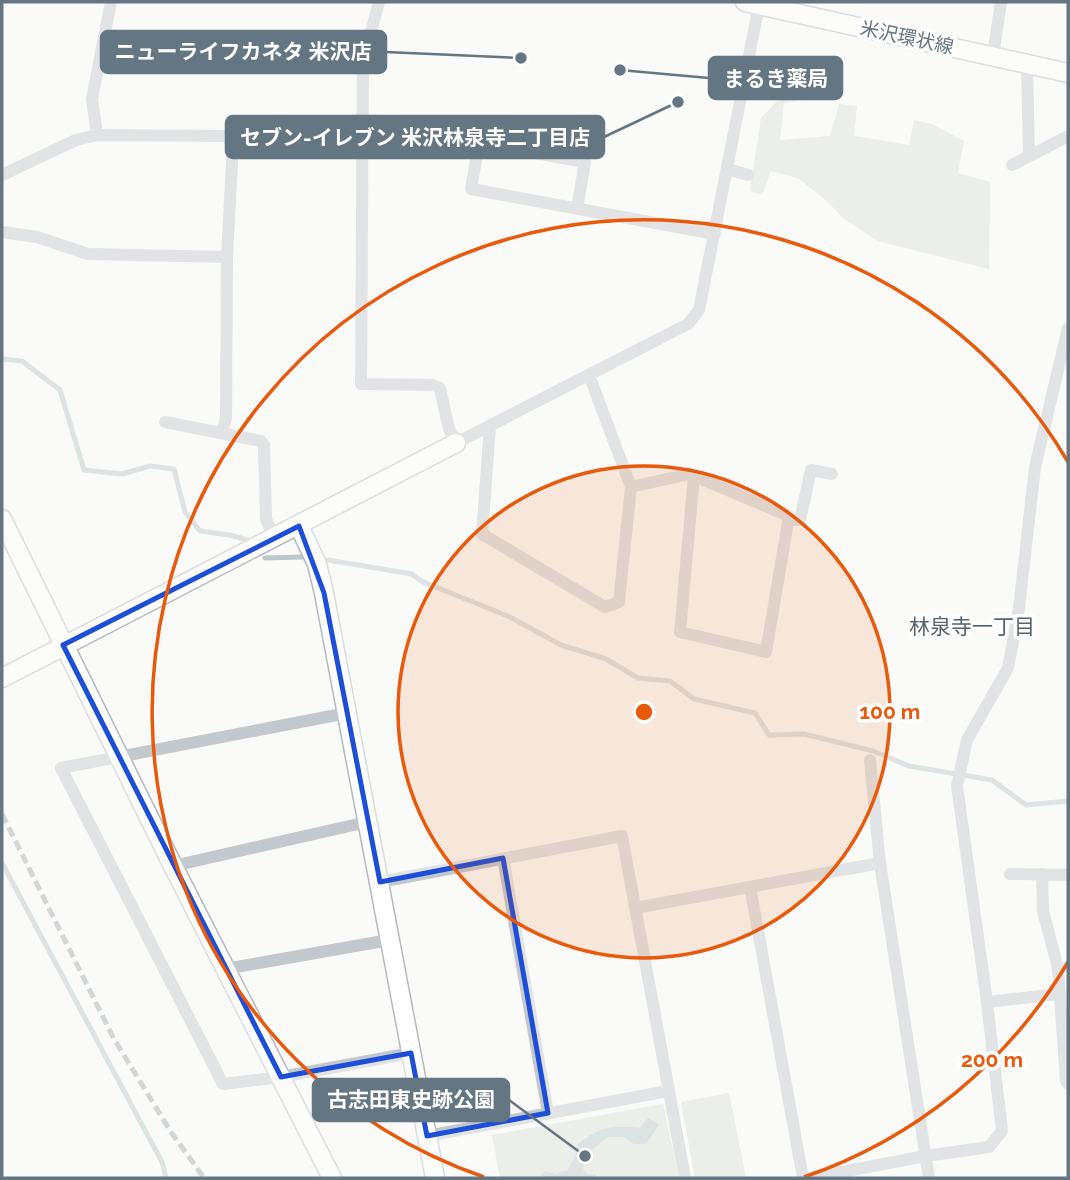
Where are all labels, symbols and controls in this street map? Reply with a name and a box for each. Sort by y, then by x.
street label: 米沢環状線 [858,16,956,58]
callout: ニューライフカネタ 米沢店 [101,31,386,73]
text: ニューライフカネタ 米沢店 [114,39,372,64]
callout: まるき薬局 [709,57,842,99]
text: まるき薬局 [724,66,829,91]
callout: セブン-イレブン 米沢林泉寺二丁目店 [226,116,604,158]
text: セブン-イレブン 米沢林泉寺二丁目店 [240,125,590,150]
district label: 林泉寺一丁目 [909,614,1035,639]
text: 100 m [860,699,920,724]
centre of rings [632,700,656,724]
text: 200 m [961,1047,1023,1072]
callout: 古志田東史跡公園 [313,1079,509,1121]
text: 古志田東史跡公園 [327,1087,495,1112]

